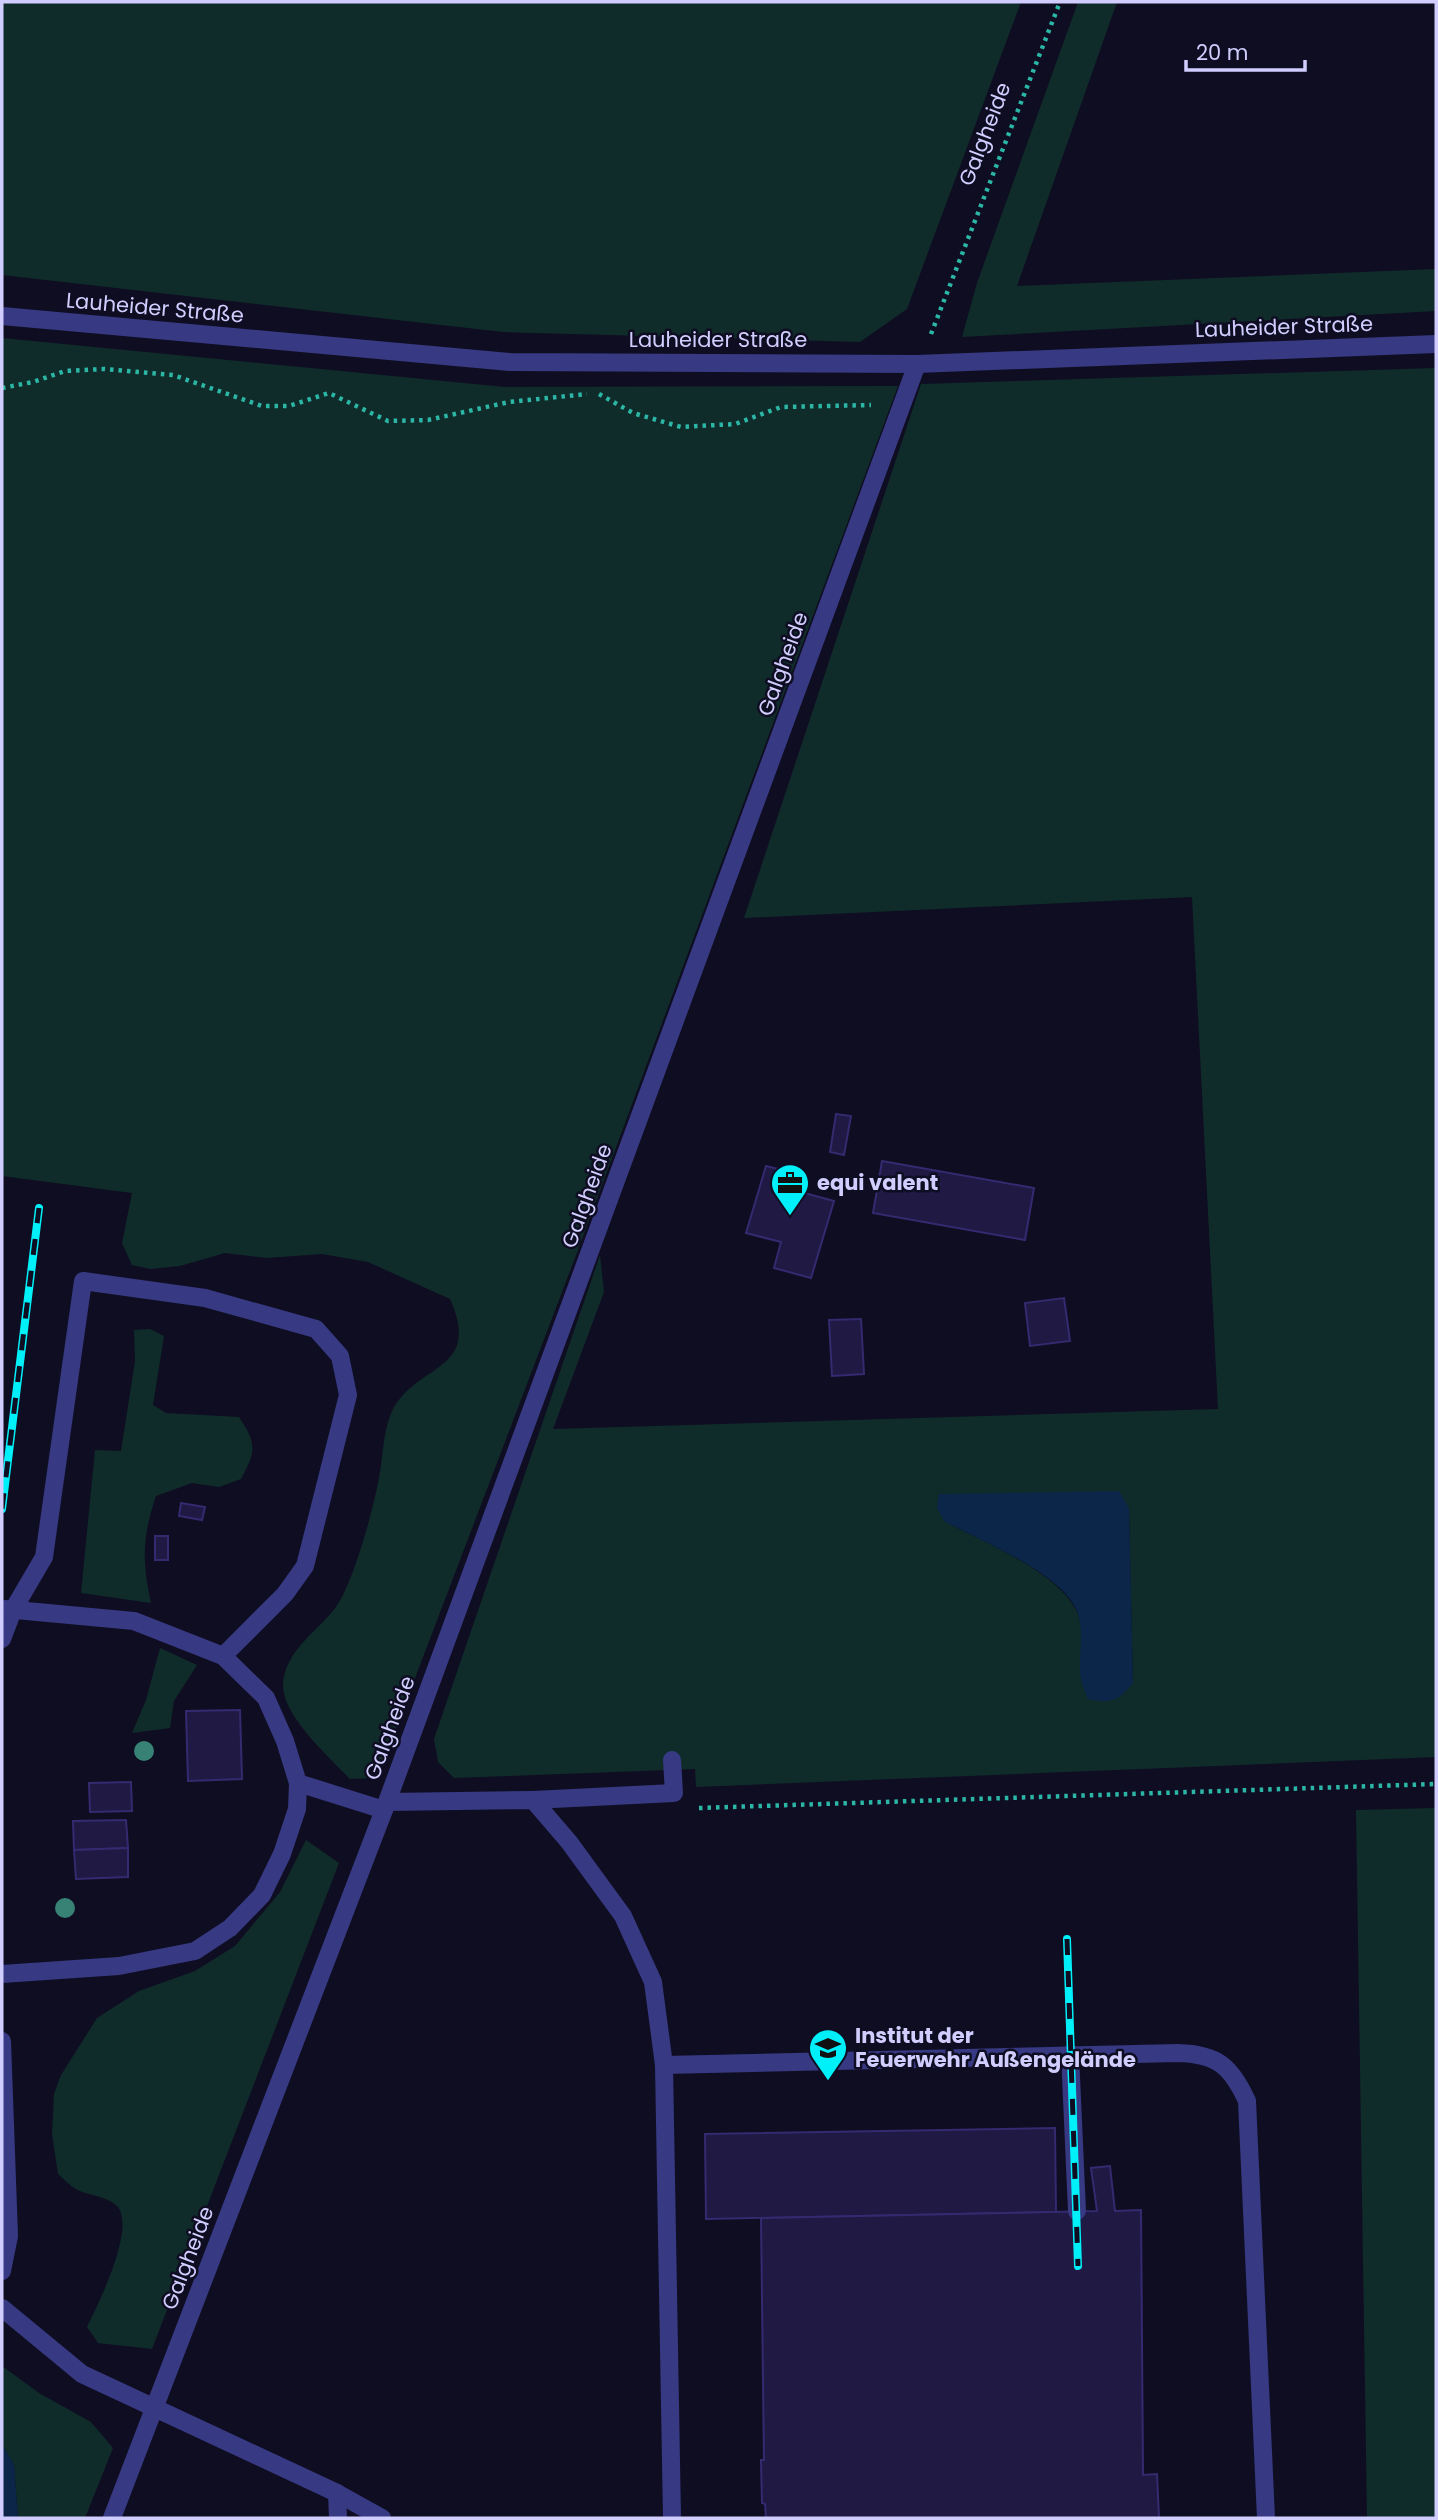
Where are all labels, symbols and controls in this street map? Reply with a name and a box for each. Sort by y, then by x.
scale bar [1186,28,1305,72]
text: 20 m [1196,38,1249,67]
street label: Galgheide [952,78,1018,190]
street label: Lauheider Straße [65,285,245,330]
street label: Lauheider Straße [1194,309,1374,344]
street label: Lauheider Straße [629,325,807,354]
street label: Galgheide [750,608,815,720]
street label: Galgheide [554,1140,619,1252]
office icon: equi valent [769,1162,811,1217]
place label: equi valent [817,1168,938,1197]
street label: Galgheide [357,1672,422,1784]
place label: Institut der Feuerwehr Außengelände [855,2021,1136,2074]
school or university icon: Institut der Feuerwehr Außengelände [807,2027,849,2082]
street label: Galgheide [155,2202,221,2314]

